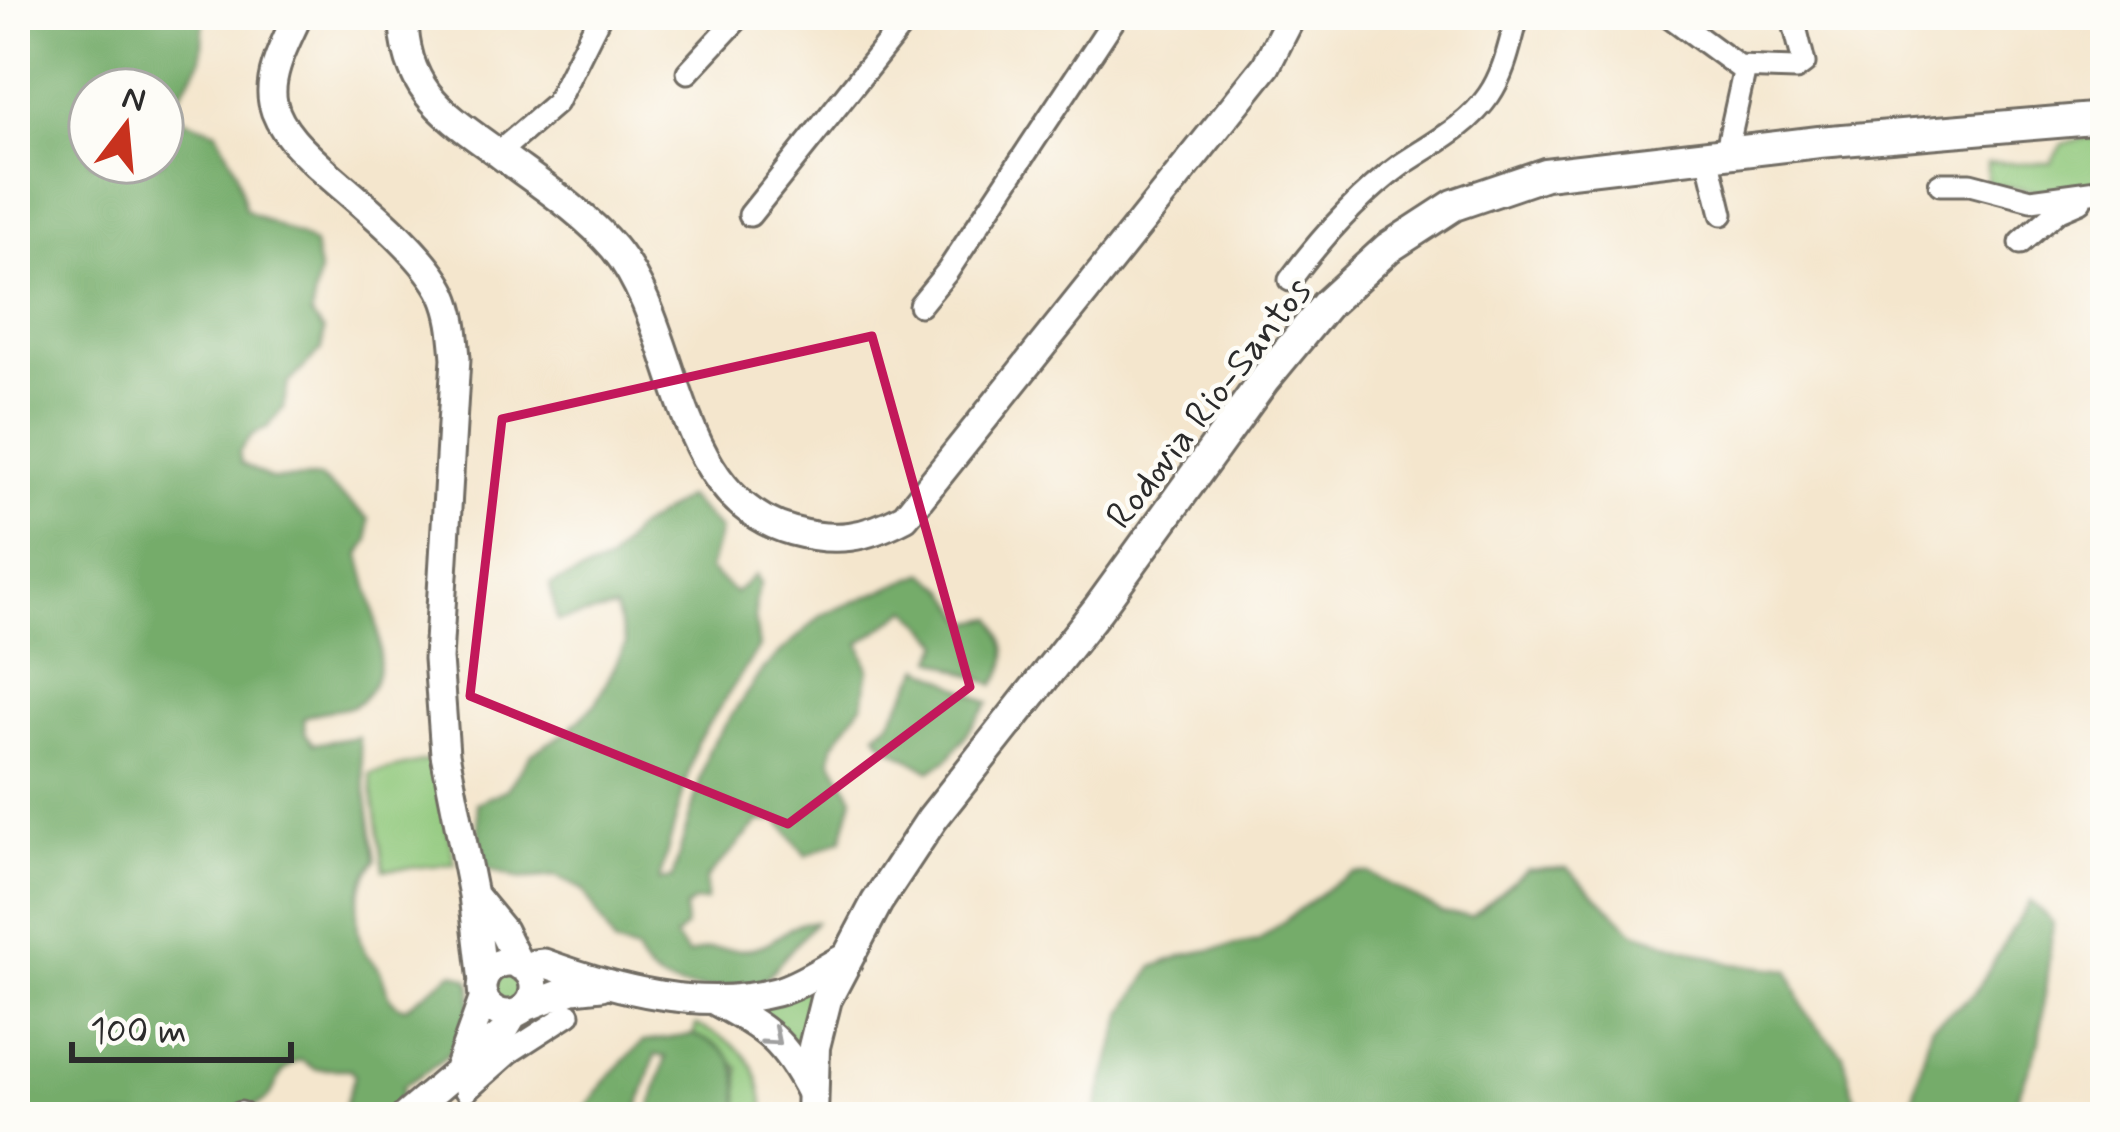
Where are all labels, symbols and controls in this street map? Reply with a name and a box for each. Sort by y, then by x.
north arrow [66,66,186,186]
text: N [117,76,150,124]
street label: Rodovia Rio-Santos [1095,268,1324,541]
scale bar [72,988,291,1062]
text: 100 m [90,1009,187,1056]
one-way arrow [759,1024,780,1045]

